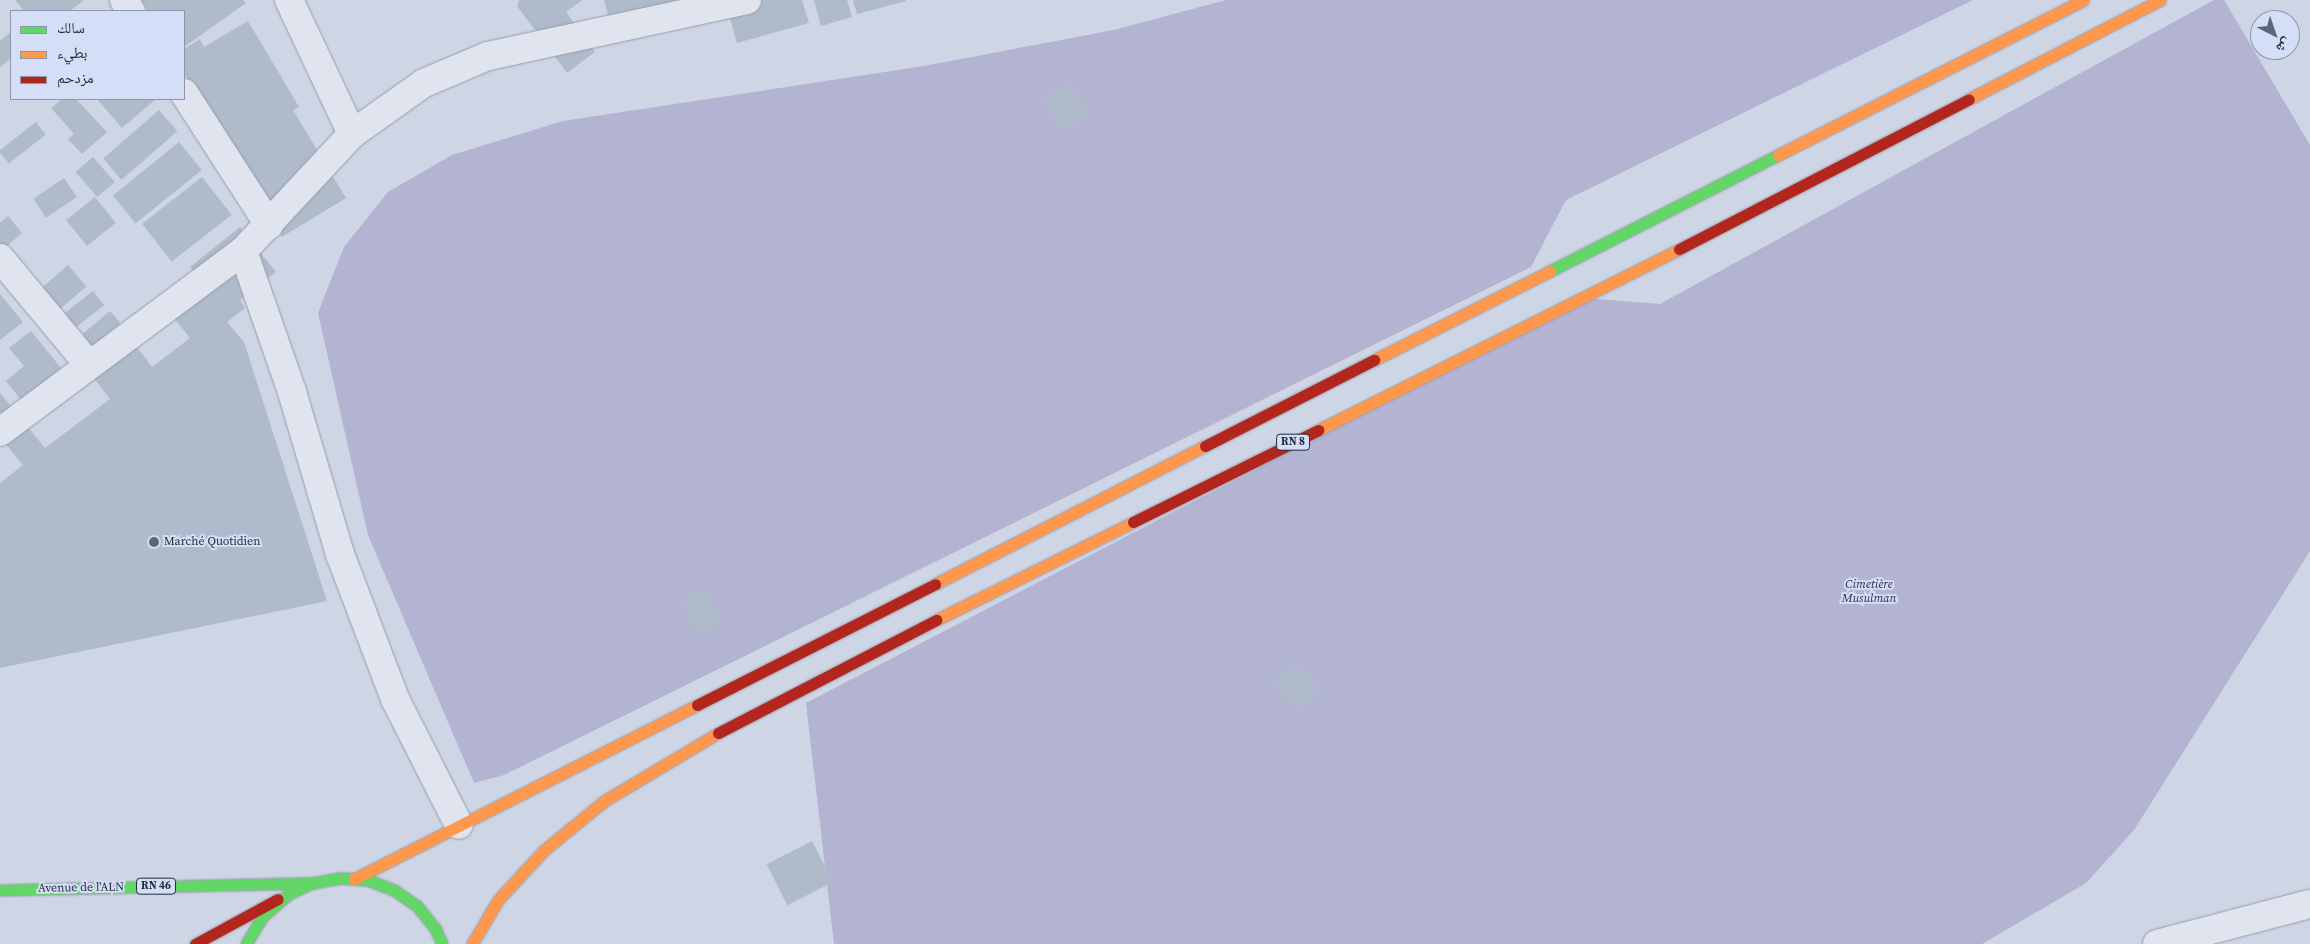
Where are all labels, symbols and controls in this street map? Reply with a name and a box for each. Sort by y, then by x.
legend [10,10,185,100]
north arrow [2250,10,2300,60]
text: سالك [57,17,85,38]
text: ش [2272,33,2296,58]
text: بطيء [57,42,87,63]
text: مزدحم [57,67,94,88]
road number: RN 8 [1276,434,1310,451]
place label: Marché Quotidien [164,535,261,549]
marker: Marché Quotidien [148,536,160,548]
park label: Cimetière Musulman [1842,578,1896,606]
road number: RN 46 [136,878,176,894]
street label: Avenue de l'ALN [38,880,124,896]

